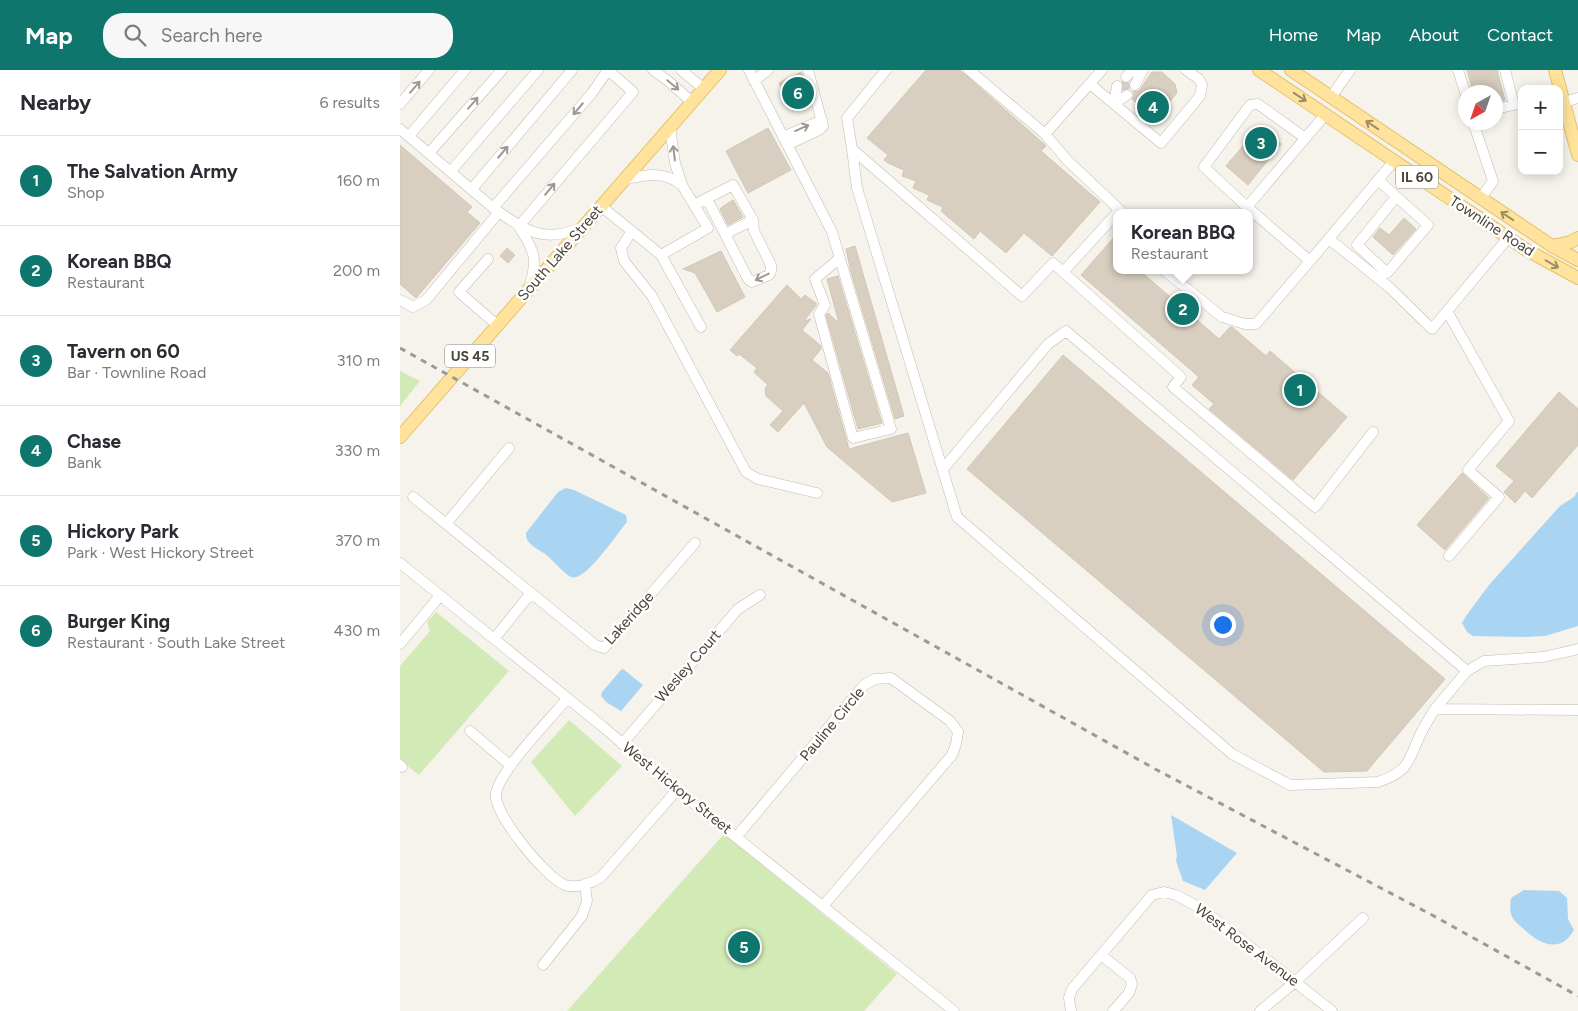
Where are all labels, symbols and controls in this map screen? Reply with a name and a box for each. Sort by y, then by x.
search box [103,13,453,58]
text: Map [25,21,73,50]
icon: search [121,21,149,49]
text: Search here [161,24,262,47]
text: Home [1269,24,1318,46]
text: Map [1346,24,1381,46]
text: About [1409,24,1459,46]
text: Contact [1487,24,1553,46]
pin: 6 [782,74,814,112]
one-way arrow [666,80,679,91]
one-way arrow [409,81,420,94]
north arrow [1458,85,1503,130]
map controls [1518,85,1563,175]
button: + [1518,85,1563,130]
pin: 4 [1137,88,1169,126]
text: Nearby [20,90,91,115]
one-way arrow [1292,92,1306,102]
text: 6 results [319,93,380,112]
one-way arrow [467,97,479,110]
one-way arrow [572,102,584,115]
one-way arrow [1366,120,1380,130]
one-way arrow [795,123,810,133]
pin: 3 [1245,124,1277,162]
button: − [1518,130,1563,175]
one-way arrow [669,145,679,161]
one-way arrow [497,146,508,159]
text: The Salvation Army [67,160,238,183]
road number: IL 60 [1396,165,1438,188]
text: 1 [33,171,39,190]
text: 160 m [337,171,380,190]
text: Shop [67,183,105,202]
one-way arrow [545,183,556,196]
street label: Townline Road [1446,192,1538,260]
street label: South Lake Street [514,201,607,304]
popup [1113,209,1253,274]
one-way arrow [1500,211,1514,221]
text: Korean BBQ [1131,221,1235,244]
text: Restaurant [1131,244,1209,263]
text: Korean BBQ [67,250,172,273]
one-way arrow [1544,260,1559,270]
text: 2 [31,261,41,280]
text: 200 m [333,261,380,280]
one-way arrow [755,272,770,282]
text: Restaurant [67,273,145,292]
pin: 2 [1167,290,1199,328]
text: Tavern on 60 [67,340,180,363]
road number: US 45 [445,344,495,368]
text: 3 [32,351,40,370]
text: 310 m [337,351,380,370]
text: Bar · Townline Road [67,363,206,382]
pin: 1 [1284,371,1316,409]
text: Chase [67,430,121,453]
text: 4 [31,441,41,460]
text: 330 m [335,441,380,460]
text: Bank [67,453,102,472]
text: Hickory Park [67,520,179,543]
text: 5 [31,531,41,550]
text: 370 m [335,531,380,550]
text: Park · West Hickory Street [67,543,254,562]
street label: Lakeridge [601,588,657,648]
text: Burger King [67,610,170,633]
your location [1210,612,1236,638]
text: 6 [31,621,41,640]
text: 430 m [334,621,380,640]
street label: Wesley Court [652,626,725,706]
text: Restaurant · South Lake Street [67,633,285,652]
street label: Pauline Circle [796,684,868,764]
street label: West Hickory Street [619,738,736,838]
street label: West Rose Avenue [1191,900,1303,990]
pin: 5 [728,928,760,966]

